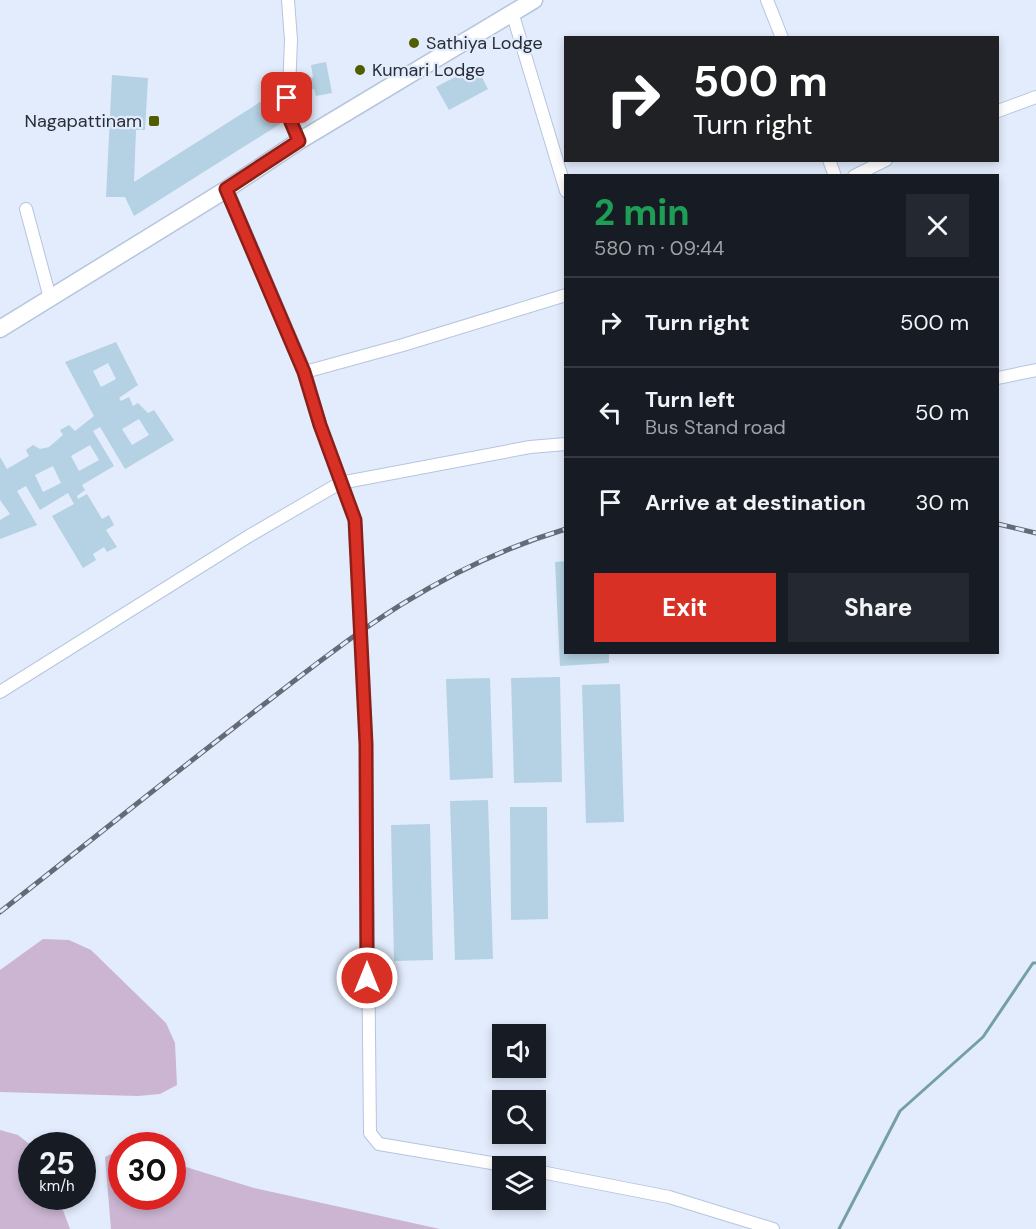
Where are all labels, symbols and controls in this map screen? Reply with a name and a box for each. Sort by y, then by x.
place label: Sathiya Lodge [426,31,543,55]
marker: Sathiya Lodge [407,36,421,50]
text: 500 m [693,54,828,109]
place label: Kumari Lodge [372,58,485,82]
icon: right [594,60,672,138]
marker: Kumari Lodge [353,63,367,77]
pin [261,72,312,123]
icon: arrive [270,81,303,114]
text: Turn right [693,107,813,142]
place label: Nagapattinam [25,109,142,133]
marker: Nagapattinam [147,114,161,128]
text: 2 min [594,189,690,236]
button: close [906,194,969,257]
text: 580 m · 09:44 [594,235,724,261]
icon: right [594,306,627,339]
text: Turn right [645,308,750,337]
text: 500 m [900,308,969,337]
text: Turn left [645,385,735,414]
icon: left [594,396,627,429]
text: 50 m [915,398,969,427]
text: Bus Stand road [645,414,786,440]
icon: arrive [594,486,627,519]
text: Arrive at destination [645,488,866,517]
text: 30 m [915,488,969,517]
button: Exit [594,573,776,642]
button: Share [788,573,969,642]
position arrow [335,946,399,1010]
map controls [492,1024,546,1210]
button: sound [492,1024,546,1078]
button: search [492,1090,546,1144]
speed limit sign: 30 [108,1132,186,1210]
text: 25 [39,1144,75,1183]
button: layers [492,1156,546,1210]
text: km/h [39,1176,75,1196]

